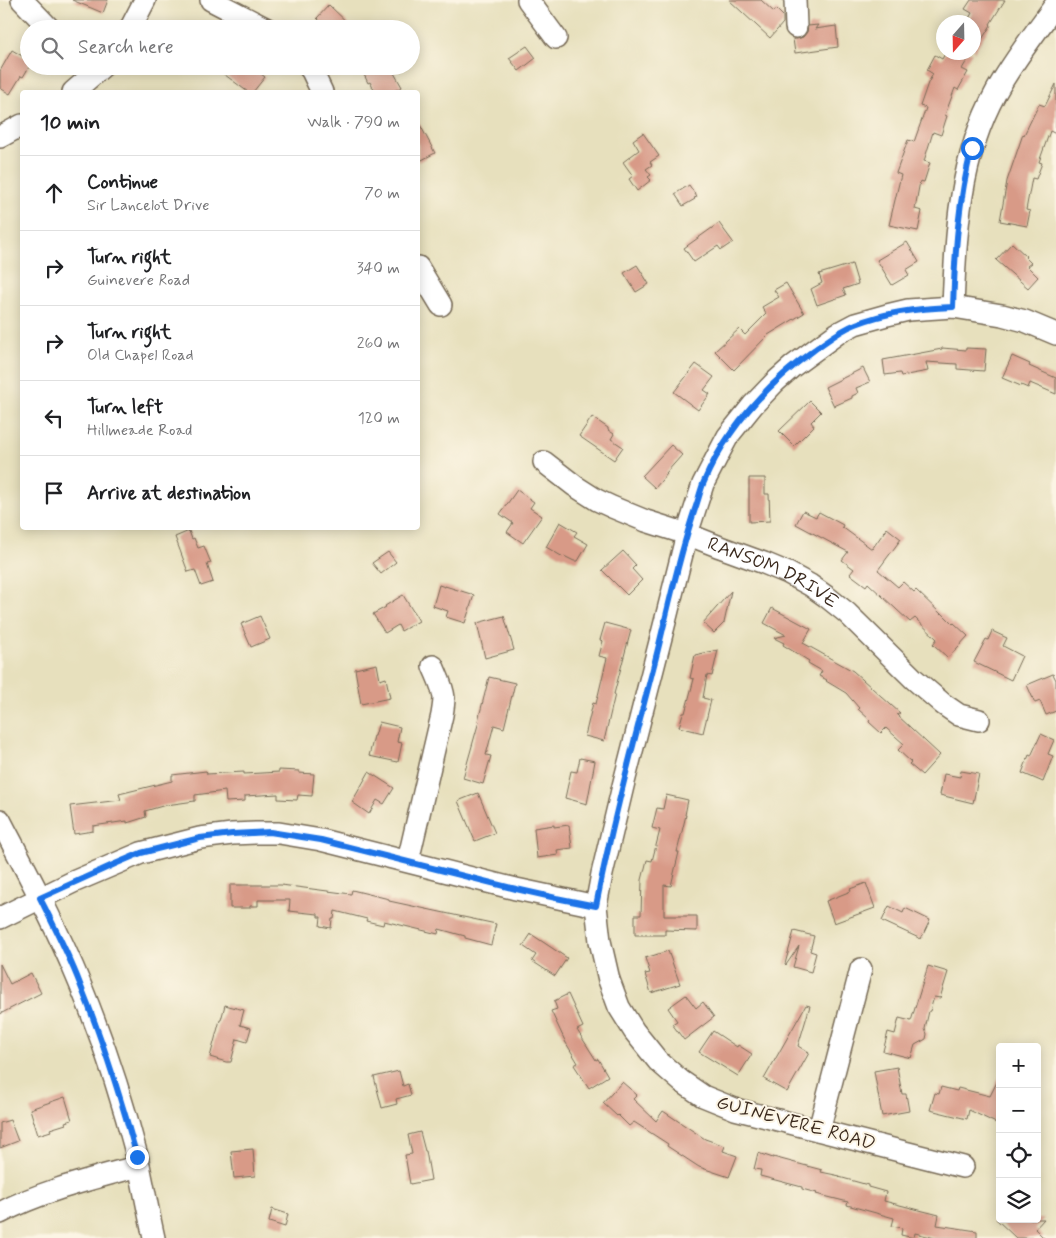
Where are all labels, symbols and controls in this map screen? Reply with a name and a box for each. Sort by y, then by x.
north arrow [936,15,981,60]
search box [20,20,420,75]
icon: search [38,34,66,62]
text: Search here [78,35,174,60]
text: 10 min [40,109,100,137]
text: Walk · 790 m [307,112,400,133]
route start [961,137,984,160]
text: Continue [87,170,158,195]
icon: ahead [40,179,68,207]
text: 70 m [364,183,400,204]
text: Sir Lancelot Drive [87,195,209,216]
text: Turn right [87,245,171,270]
icon: right [40,254,68,282]
text: 340 m [356,258,400,279]
text: Guinevere Road [87,270,190,291]
text: Turn right [87,320,171,345]
icon: right [40,329,68,357]
text: 260 m [357,333,400,354]
text: Old Chapel Road [87,345,194,366]
text: Turn left [87,395,163,420]
icon: left [40,404,68,432]
text: 120 m [358,408,400,429]
text: Hillmeade Road [87,420,192,441]
icon: arrive [40,479,68,507]
text: Arrive at destination [87,481,251,506]
street label: RANSOM DRIVE [704,531,844,614]
map controls [996,1043,1041,1223]
button: + [996,1043,1041,1088]
button: − [996,1088,1041,1133]
street label: GUINEVERE ROAD [714,1090,878,1156]
button: locate [996,1133,1041,1178]
route end [126,1146,149,1169]
button: layers [996,1178,1041,1223]

